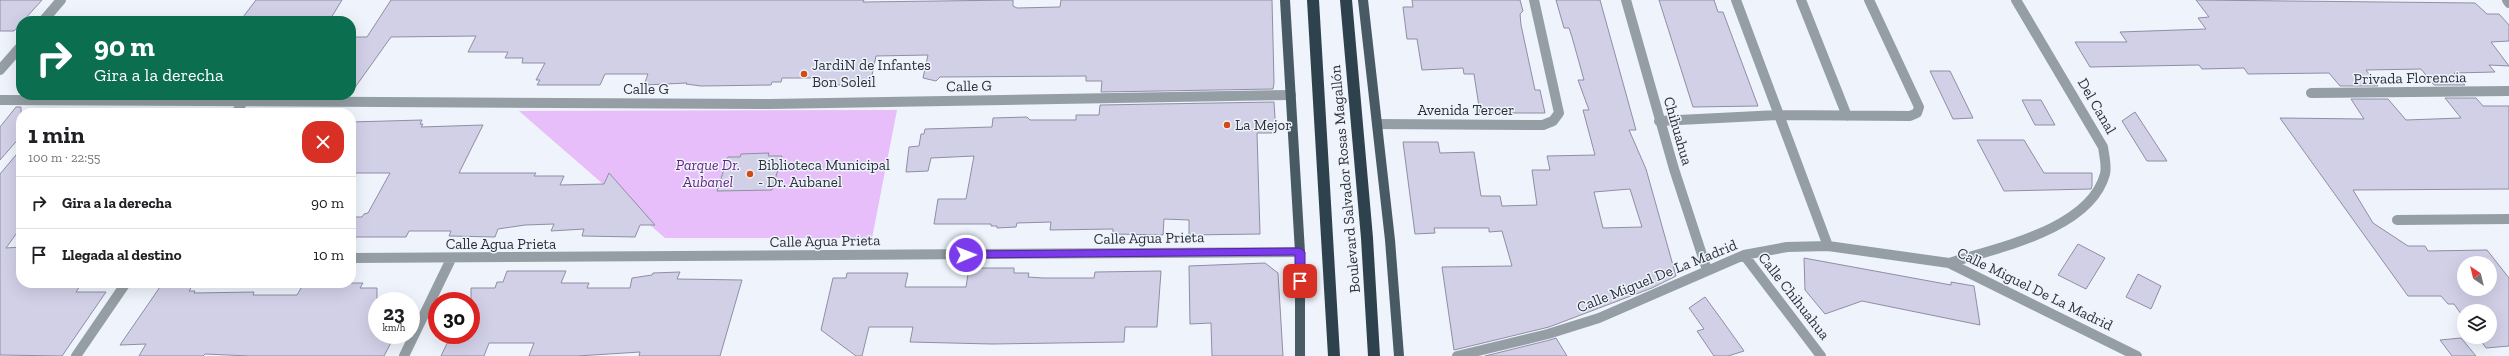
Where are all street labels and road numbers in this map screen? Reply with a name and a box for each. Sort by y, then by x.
street label: Boulevard Salvador Rosas Magallón [1326,64,1364,294]
street label: Privada Florencia [2353,68,2467,88]
street label: Del Canal [2074,75,2120,137]
street label: Calle G [946,77,992,95]
street label: Calle G [623,80,669,98]
street label: Chihuahua [1660,95,1696,167]
street label: Avenida Tercer [1418,101,1514,119]
street label: Calle Agua Prieta [1094,228,1204,248]
street label: Calle Agua Prieta [770,231,880,251]
street label: Calle Agua Prieta [446,235,556,253]
street label: Calle Miguel De La Madrid [1574,235,1740,316]
street label: Calle Miguel De La Madrid [1954,243,2116,335]
street label: Calle Chihuahua [1754,249,1834,343]

